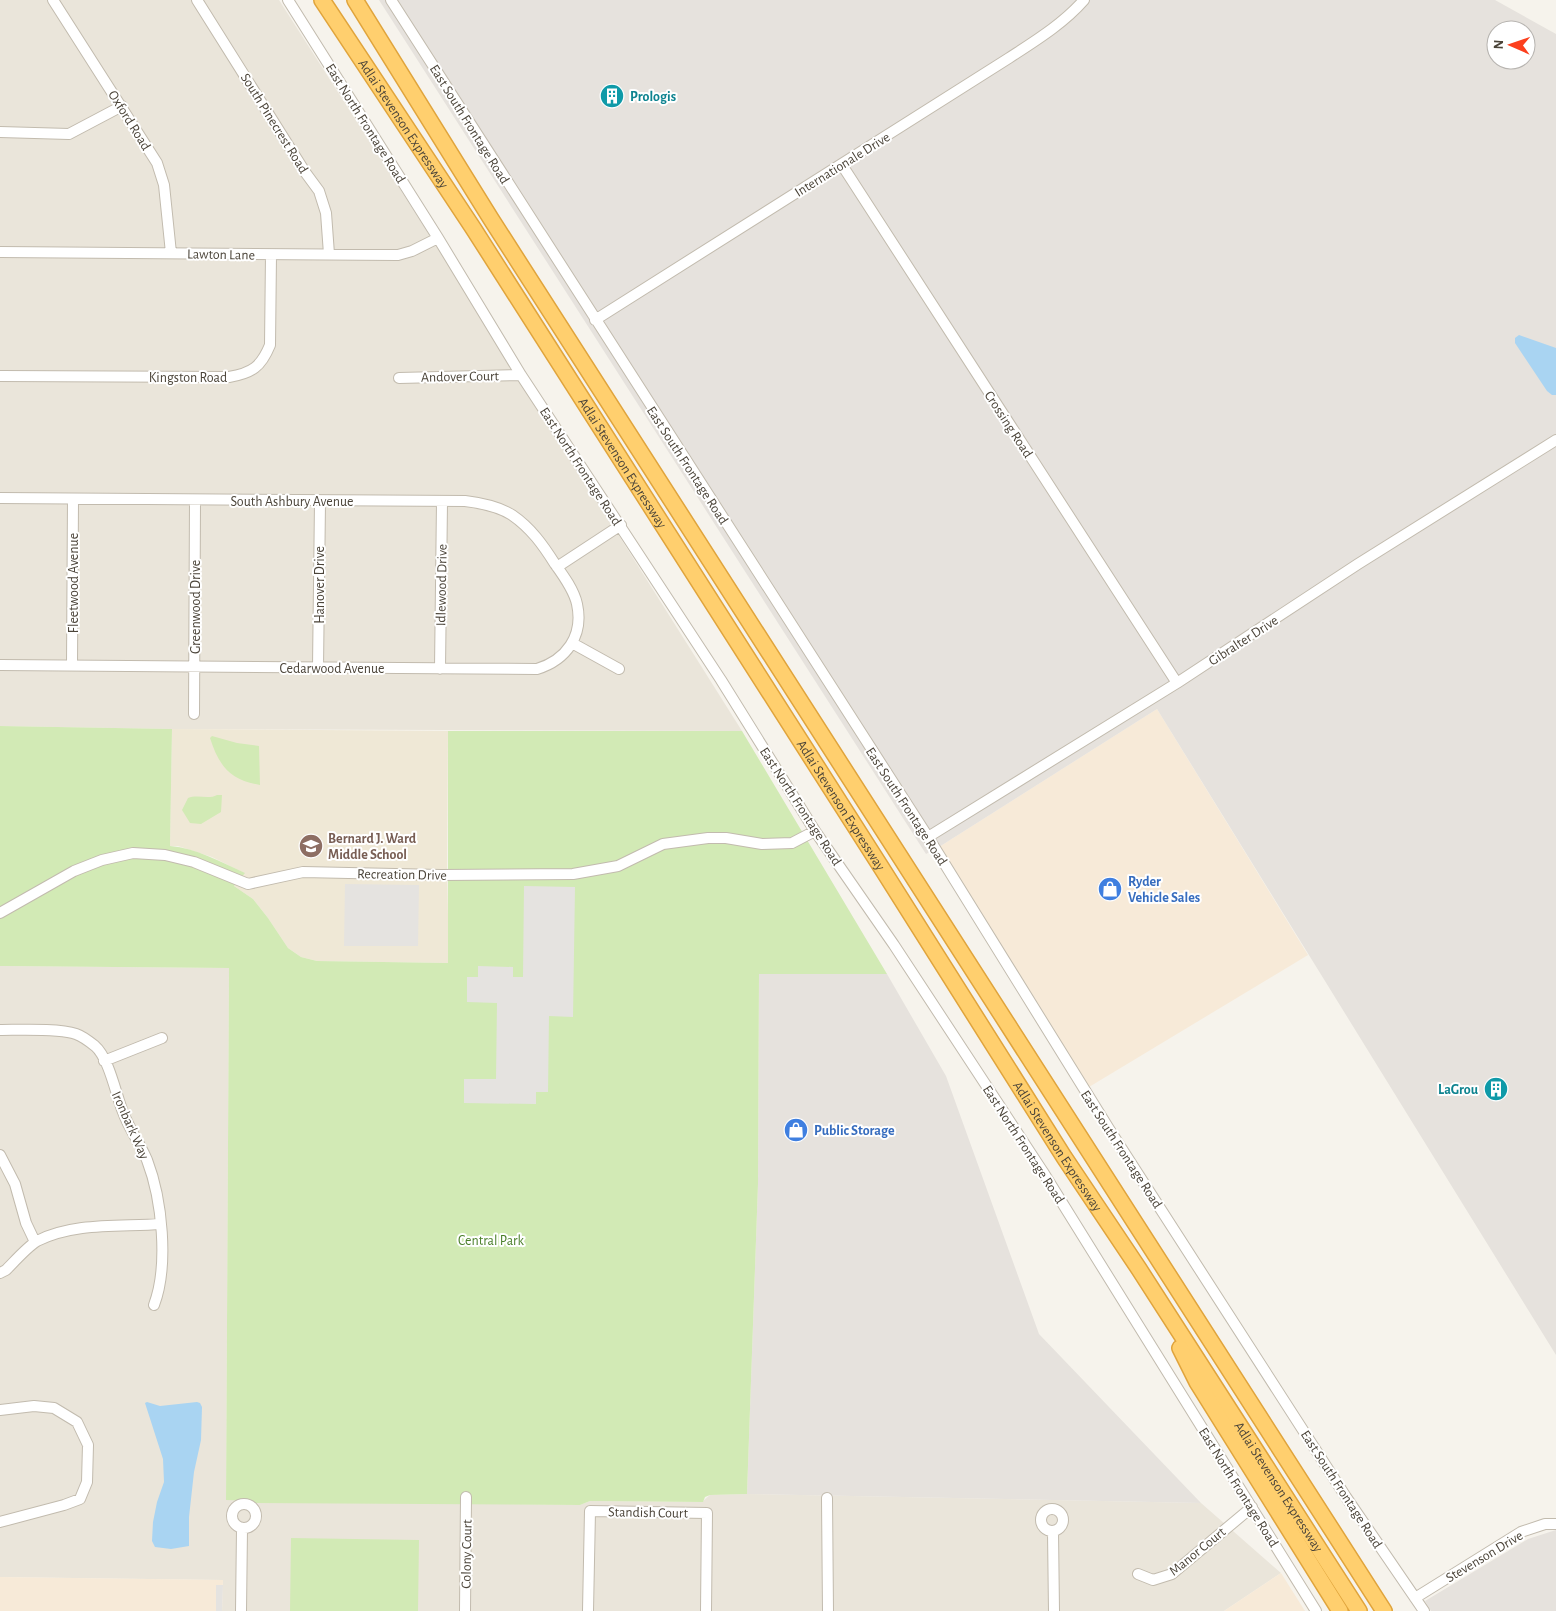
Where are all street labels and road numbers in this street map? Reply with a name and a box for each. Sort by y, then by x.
street label: Adlai Stevenson Expressway [355,57,451,191]
street label: East North Frontage Road [323,61,408,186]
street label: East South Frontage Road [427,62,512,187]
street label: South Pinecrest Road [238,71,311,176]
street label: Oxford Road [105,88,153,153]
street label: Internationale Drive [792,130,893,200]
street label: Lawton Lane [187,247,255,263]
street label: Andover Court [421,369,500,385]
street label: Kingston Road [149,371,227,385]
street label: Crossing Road [982,389,1035,460]
street label: Adlai Stevenson Expressway [575,396,669,531]
street label: East South Frontage Road [644,404,731,527]
street label: East North Frontage Road [537,405,624,528]
street label: South Ashbury Avenue [231,495,353,509]
street label: Fleetwood Avenue [67,533,81,633]
street label: Idlewood Drive [434,544,450,626]
street label: Hanover Drive [313,546,327,624]
street label: Greenwood Drive [189,560,203,654]
street label: Gibralter Drive [1206,613,1281,668]
street label: Cedarwood Avenue [279,662,385,676]
street label: Adlai Stevenson Expressway [794,738,887,873]
street label: East North Frontage Road [757,745,844,868]
street label: East South Frontage Road [863,745,950,868]
street label: Recreation Drive [357,867,447,883]
street label: Adlai Stevenson Expressway [1010,1079,1104,1214]
street label: East North Frontage Road [980,1083,1067,1206]
street label: East South Frontage Road [1078,1088,1165,1211]
street label: Ironbark Way [109,1089,151,1162]
street label: Adlai Stevenson Expressway [1231,1420,1325,1555]
street label: East North Frontage Road [1196,1425,1281,1550]
street label: East South Frontage Road [1298,1428,1385,1551]
street label: Standish Court [608,1505,689,1521]
street label: Colony Court [459,1519,475,1589]
street label: Manor Court [1167,1525,1229,1579]
street label: Stevenson Drive [1443,1528,1526,1585]

